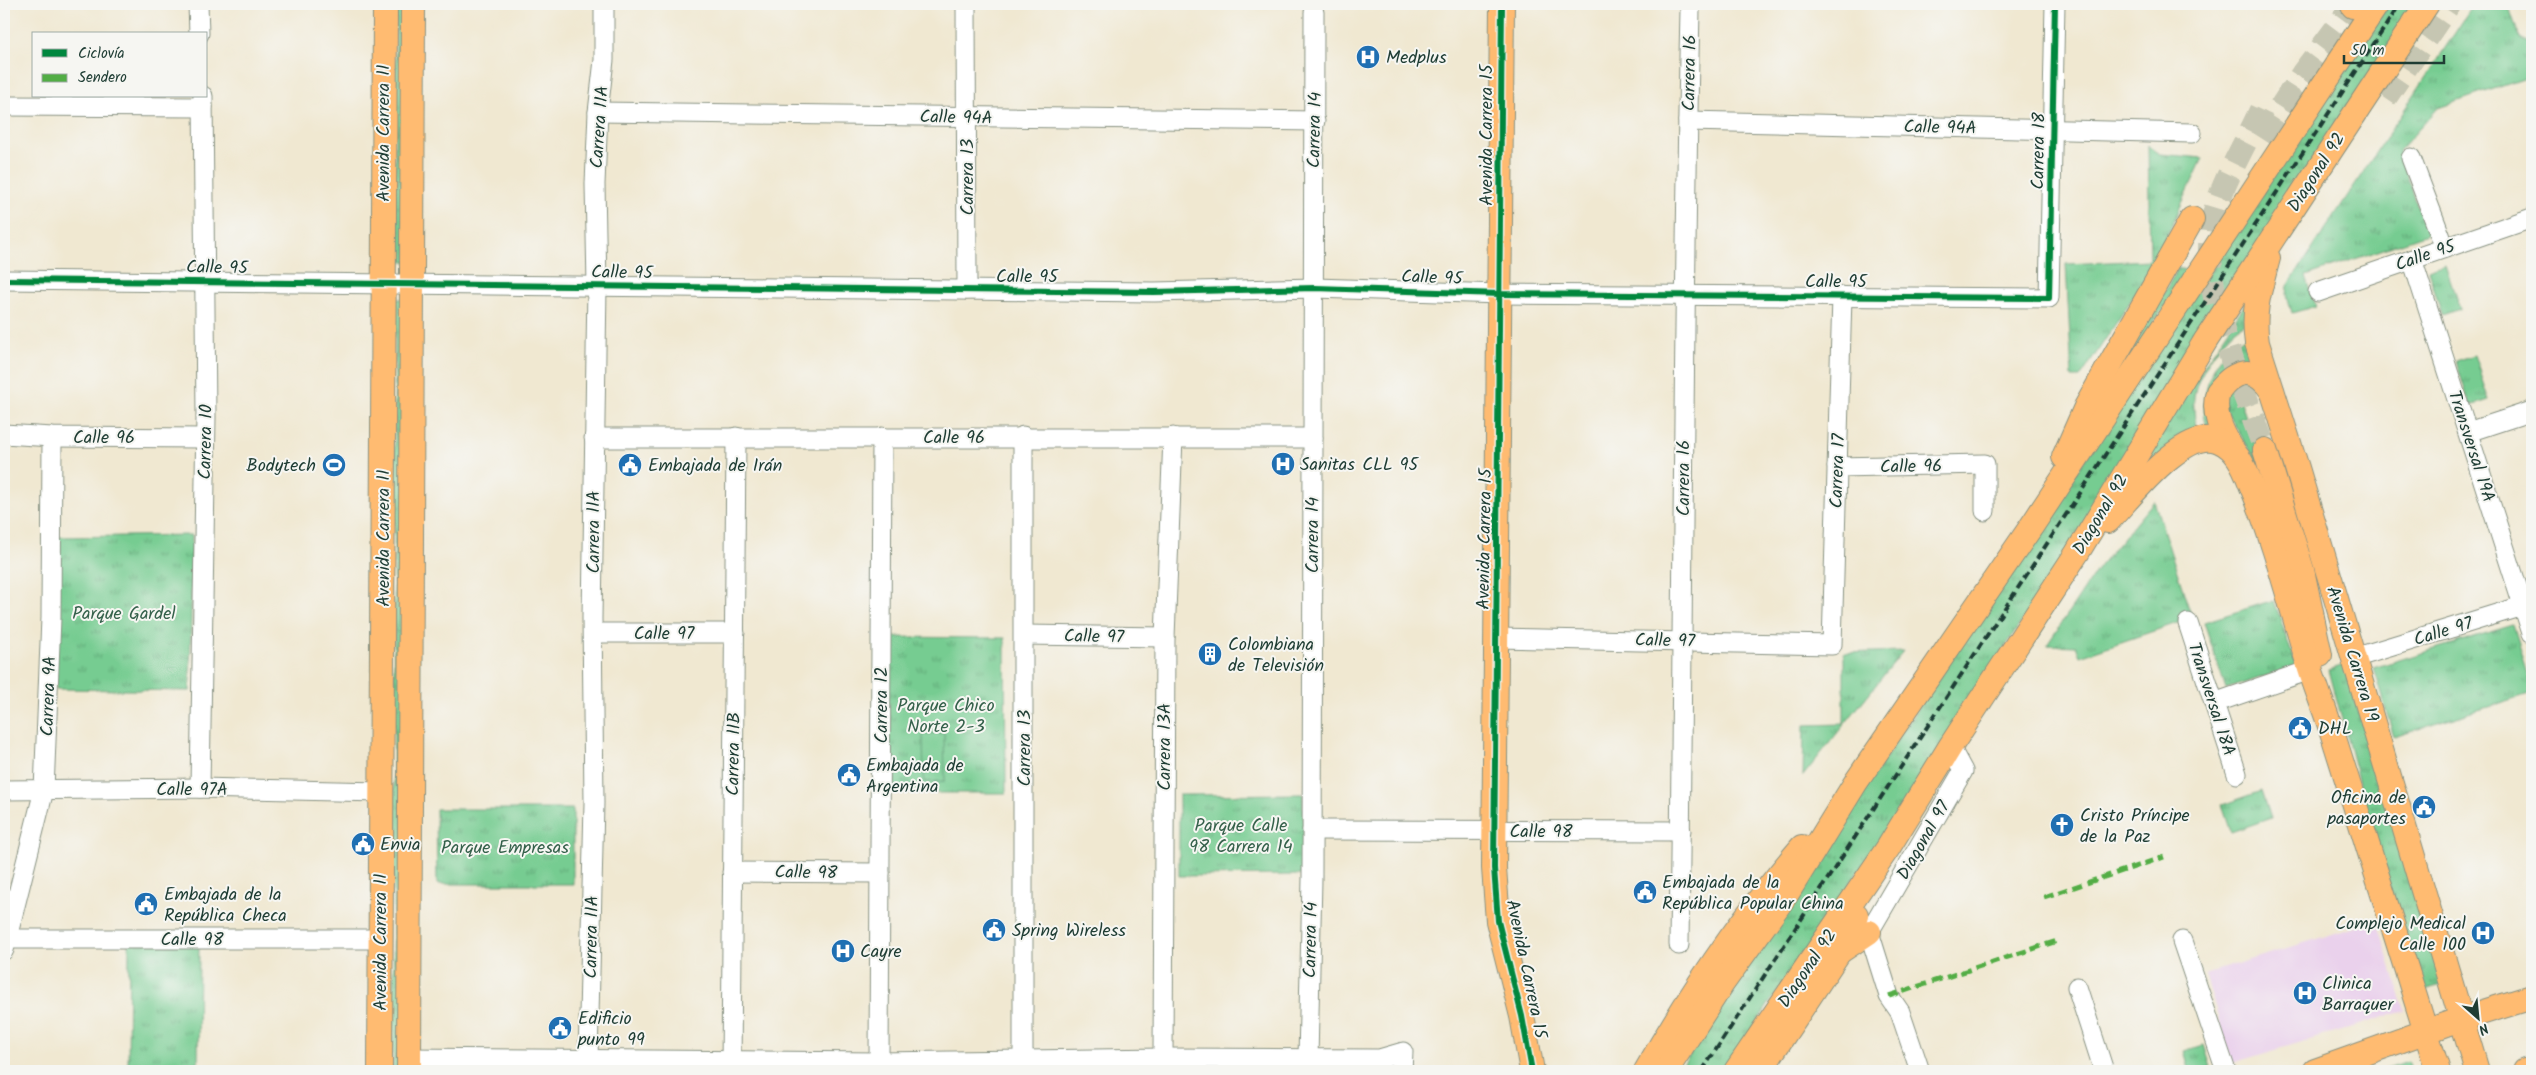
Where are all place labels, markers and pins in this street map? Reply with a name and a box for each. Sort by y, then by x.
hospital icon: Medplus [1355,44,1381,70]
place label: Medplus [1386,44,1447,73]
hospital icon: Sanitas CLL 95 [1270,451,1296,477]
place label: Sanitas CLL 95 [1300,451,1420,480]
place label: Bodytech [246,452,316,481]
sports icon: Bodytech [321,452,347,478]
public building icon: Embajada de Irán [617,452,643,478]
place label: Embajada de Irán [648,452,782,481]
place label: Colombiana de Televisión [1228,631,1324,681]
building icon: Colombiana de Televisión [1197,641,1223,667]
public building icon: DHL [2287,715,2313,741]
place label: DHL [2318,715,2352,744]
place label: Embajada de Argentina [866,752,964,802]
public building icon: Embajada de Argentina [836,762,862,788]
place label: Oficina de pasaportes [2326,784,2406,834]
public building icon: Oficina de pasaportes [2411,794,2437,820]
place label: Cristo Príncipe de la Paz [2080,802,2190,852]
church icon: Cristo Príncipe de la Paz [2049,812,2075,838]
public building icon: Envia [350,831,376,857]
place label: Envia [380,831,420,860]
place label: Embajada de la República Popular China [1662,869,1844,919]
public building icon: Embajada de la República Popular China [1632,879,1658,905]
place label: Embajada de la República Checa [164,881,287,931]
public building icon: Embajada de la República Checa [133,891,159,917]
place label: Complejo Medical Calle 100 [2335,910,2467,960]
public building icon: Spring Wireless [981,917,1007,943]
place label: Spring Wireless [1012,917,1126,946]
hospital icon: Complejo Medical Calle 100 [2470,920,2496,946]
hospital icon: Cayre [830,938,856,964]
place label: Cayre [860,938,902,967]
place label: Clinica Barraquer [2322,970,2395,1020]
hospital icon: Clinica Barraquer [2292,980,2318,1006]
place label: Edificio punto 99 [577,1005,645,1055]
public building icon: Edificio punto 99 [547,1015,573,1041]

